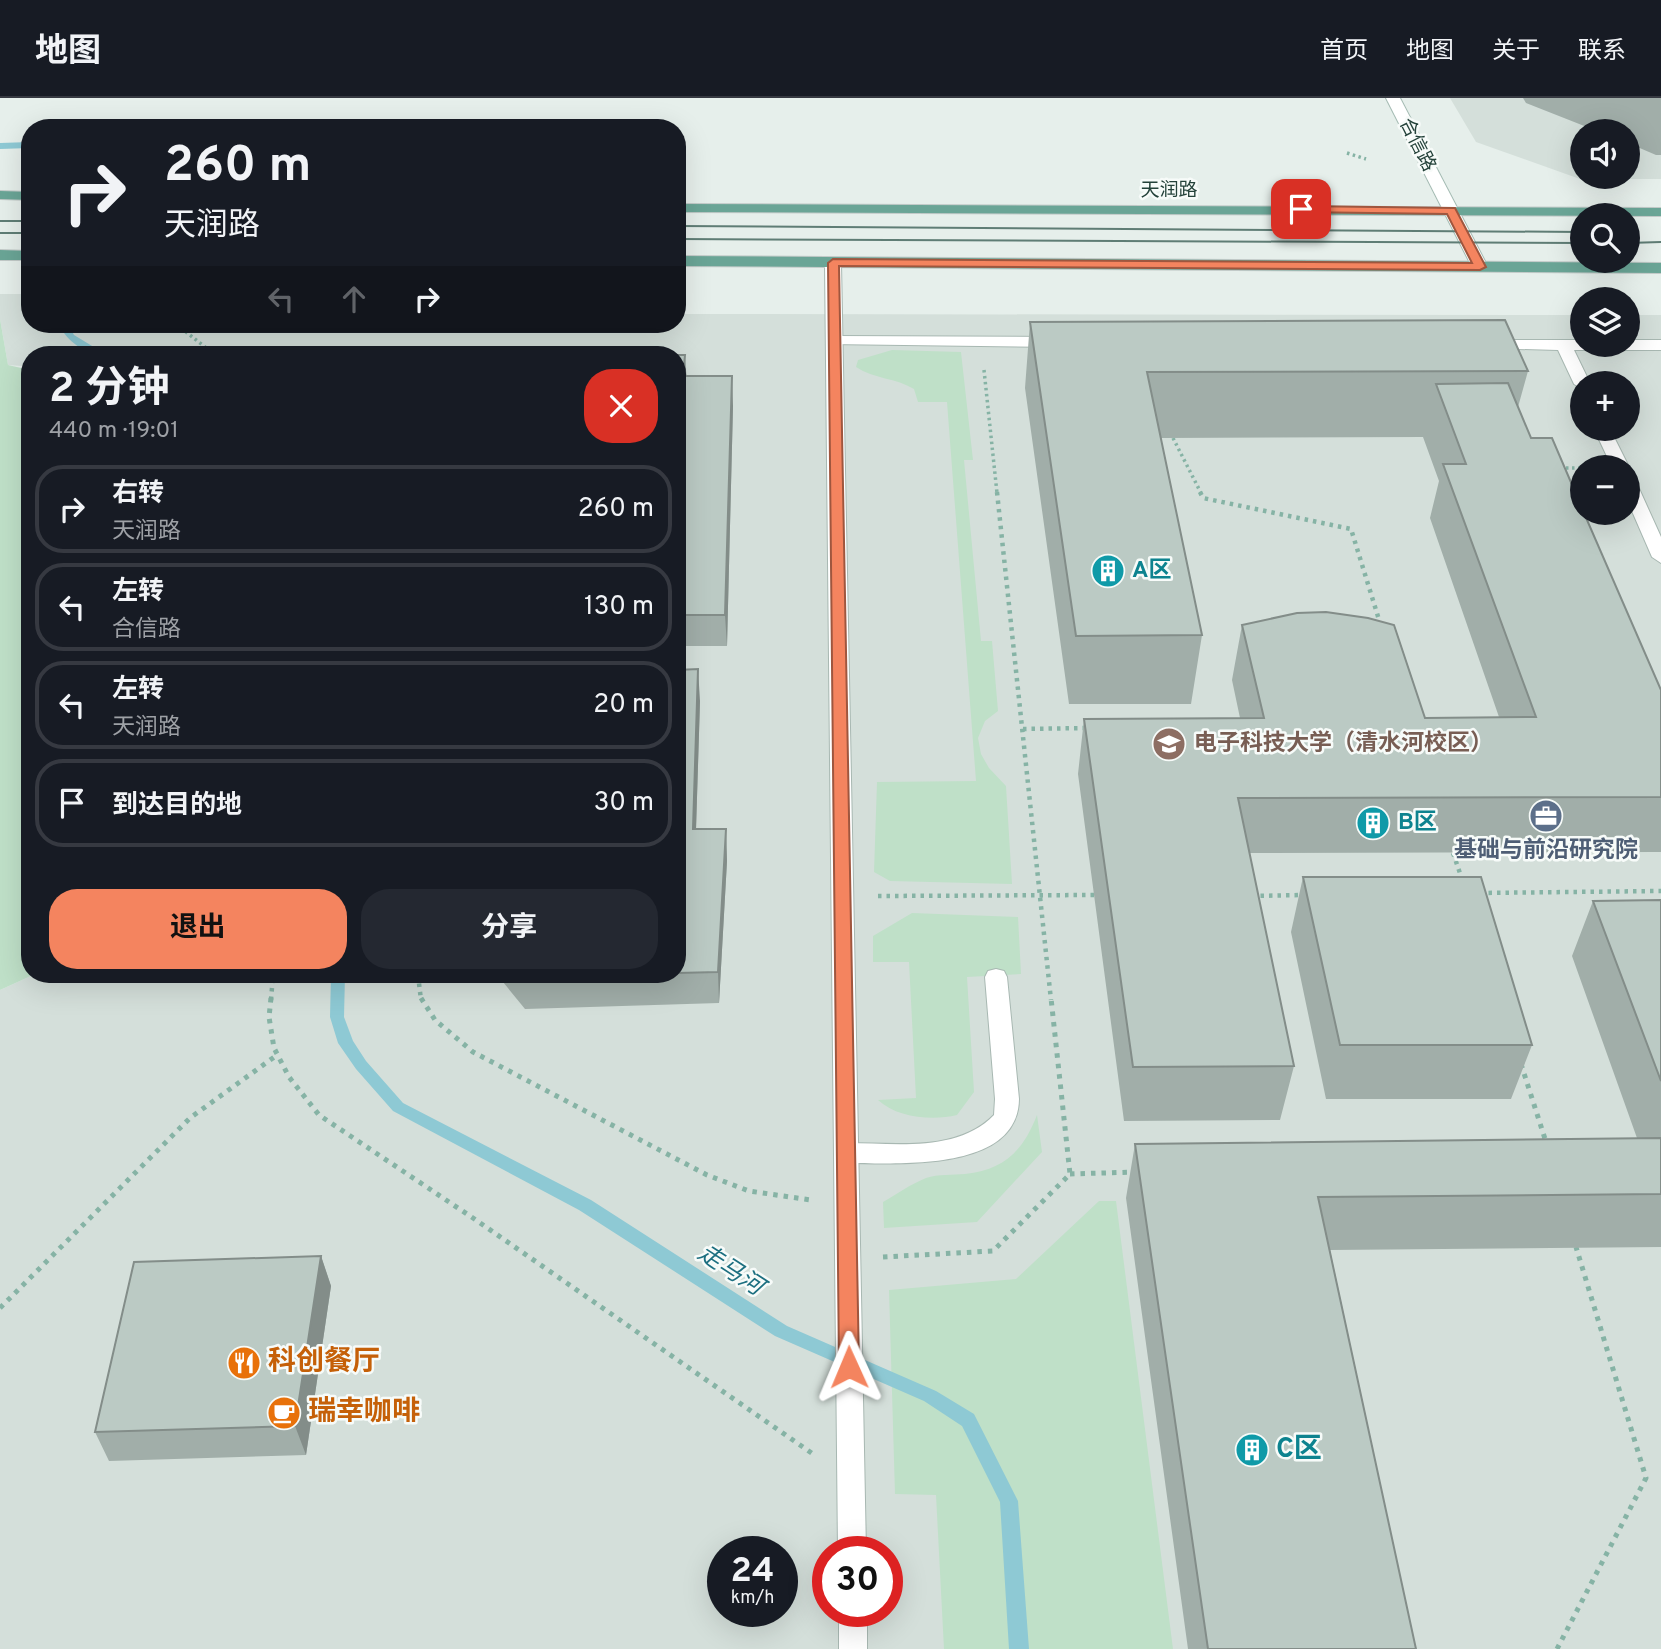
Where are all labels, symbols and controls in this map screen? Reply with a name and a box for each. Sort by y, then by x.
text: 地图 [35,32,101,74]
text: 首页 [1320,37,1368,67]
text: 地图 [1406,37,1454,67]
text: 关于 [1492,37,1540,67]
text: 联系 [1578,37,1626,67]
street label: 合信路 [1393,114,1441,176]
map controls [1570,119,1640,525]
button: sound [1570,119,1640,189]
text: 260 m [164,137,311,199]
icon: right [49,147,140,238]
street label: 天润路 [1140,179,1198,203]
pin [1271,179,1331,239]
icon: arrive [1282,190,1320,228]
button: search [1570,203,1640,273]
text: 天润路 [164,207,260,247]
icon: left [262,280,300,318]
icon: ahead [335,280,373,318]
icon: right [408,280,446,318]
button: layers [1570,287,1640,357]
text: 2 分钟 [49,364,169,417]
button: close [584,369,658,443]
button: + [1570,371,1640,441]
text: 440 m · 19:01 [49,417,179,446]
button: − [1570,455,1640,525]
text: 右转 [112,478,164,511]
icon: right [53,490,91,528]
text: 260 m [578,493,654,526]
text: 天润路 [112,518,181,547]
building icon: A区 [1089,552,1127,590]
place label: A区 [1132,557,1172,586]
text: 左转 [112,576,164,609]
icon: left [53,588,91,626]
text: 130 m [584,591,654,624]
text: 合信路 [112,616,181,645]
text: 左转 [112,674,164,707]
icon: left [53,686,91,724]
text: 20 m [593,689,654,722]
text: 天润路 [112,714,181,743]
school or university icon: 电子科技大学（清水河校区） [1150,725,1188,763]
place label: 电子科技大学（清水河校区） [1194,730,1493,759]
icon: arrive [53,784,91,822]
text: 30 m [594,787,654,820]
text: 到达目的地 [112,790,242,823]
office icon: 基础与前沿研究院 [1527,797,1565,835]
building icon: B区 [1354,804,1392,842]
place label: B区 [1398,809,1437,838]
place label: 基础与前沿研究院 [1454,837,1638,866]
button: 退出 [49,889,347,969]
button: 分享 [361,889,658,969]
water label: 走马河 [692,1239,772,1305]
position arrow [812,1330,886,1404]
restaurant icon: 科创餐厅 [225,1344,263,1382]
place label: 科创餐厅 [268,1345,380,1381]
cafe icon: 瑞幸咖啡 [265,1394,303,1432]
place label: 瑞幸咖啡 [308,1395,420,1431]
building icon: C区 [1233,1431,1271,1469]
place label: C区 [1276,1432,1322,1468]
speed limit sign: 30 [812,1536,903,1627]
text: 24 [731,1550,774,1594]
text: km/h [731,1587,774,1610]

